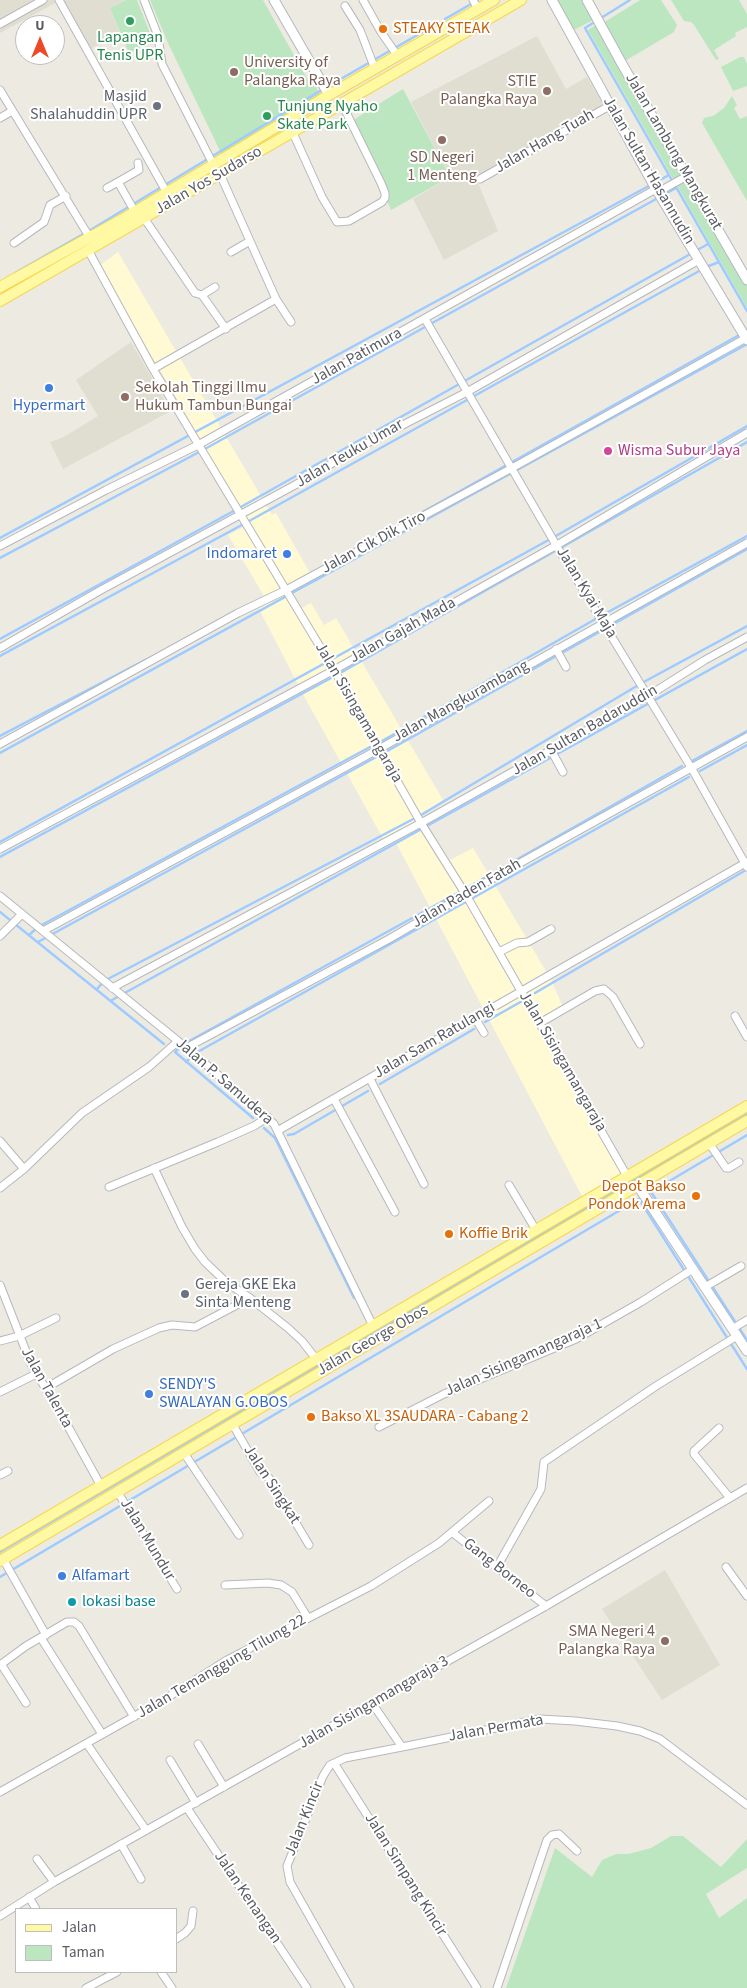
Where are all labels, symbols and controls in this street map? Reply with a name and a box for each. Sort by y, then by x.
north arrow [15,15,65,65]
marker: Lapangan Tenis UPR [124,15,136,27]
text: U [35,16,45,36]
place label: STEAKY STEAK [393,19,490,39]
marker: STEAKY STEAK [377,23,389,35]
place label: Lapangan Tenis UPR [97,28,163,66]
place label: University of Palangka Raya [244,53,341,91]
marker: University of Palangka Raya [228,66,240,78]
street label: Jalan Lambung Mangkurat [620,70,726,234]
place label: STIE Palangka Raya [440,72,537,110]
marker: STIE Palangka Raya [541,85,553,97]
place label: Masjid Shalahuddin UPR [30,87,147,125]
street label: Jalan Sultan Hasannudin [598,94,698,248]
place label: Tunjung Nyaho Skate Park [277,97,378,135]
marker: Masjid Shalahuddin UPR [151,100,163,112]
street label: Jalan Hang Tuah [492,106,598,178]
marker: Tunjung Nyaho Skate Park [261,110,273,122]
marker: SD Negeri 1 Menteng [436,134,448,146]
street label: Jalan Yos Sudarso [152,143,266,219]
place label: SD Negeri 1 Menteng [407,148,477,186]
street label: Jalan Patimura [308,324,406,390]
place label: Sekolah Tinggi Ilmu Hukum Tambun Bungai [135,378,292,416]
marker: Hypermart [43,382,55,394]
marker: Sekolah Tinggi Ilmu Hukum Tambun Bungai [119,391,131,403]
place label: Hypermart [13,396,85,416]
street label: Jalan Teuku Umar [293,415,407,493]
place label: Wisma Subur Jaya [618,441,740,461]
marker: Wisma Subur Jaya [602,445,614,457]
street label: Jalan Cik Dik Tiro [319,507,429,579]
place label: Indomaret [207,544,277,564]
street label: Jalan Kyai Maja [551,544,621,642]
marker: Indomaret [281,548,293,560]
street label: Jalan Gajah Mada [347,594,459,668]
street label: Jalan Sisingamangaraja [310,639,406,787]
street label: Jalan Mangkurambang [390,657,532,747]
street label: Jalan Sultan Badaruddin [509,681,661,781]
street label: Jalan Raden Fatah [409,855,525,933]
street label: Jalan Sisingamangaraja [514,988,610,1136]
street label: Jalan Sam Ratulangi [371,998,499,1084]
street label: Jalan P. Samudera [171,1034,277,1130]
place label: Depot Bakso Pondok Arema [588,1177,686,1215]
marker: Depot Bakso Pondok Arema [690,1190,702,1202]
place label: Koffie Brik [459,1224,528,1244]
marker: Koffie Brik [443,1228,455,1240]
place label: Gereja GKE Eka Sinta Menteng [195,1275,296,1313]
marker: Gereja GKE Eka Sinta Menteng [179,1288,191,1300]
street label: Jalan George Obos [314,1301,432,1381]
street label: Jalan Sisingamangaraja 1 [442,1315,606,1401]
street label: Jalan Talenta [16,1344,76,1432]
place label: SENDY'S SWALAYAN G.OBOS [159,1375,288,1413]
marker: SENDY'S SWALAYAN G.OBOS [143,1388,155,1400]
place label: Bakso XL 3SAUDARA - Cabang 2 [321,1407,529,1427]
marker: Bakso XL 3SAUDARA - Cabang 2 [305,1411,317,1423]
street label: Jalan Singkat [238,1442,304,1528]
street label: Jalan Mundur [115,1496,179,1584]
street label: Gang Borneo [459,1535,539,1603]
place label: Alfamart [72,1566,129,1586]
marker: Alfamart [56,1570,68,1582]
place label: lokasi base [82,1592,156,1612]
marker: lokasi base [66,1596,78,1608]
street label: Jalan Temanggung Tilung 22 [134,1611,310,1723]
place label: SMA Negeri 4 Palangka Raya [558,1622,655,1660]
marker: SMA Negeri 4 Palangka Raya [659,1635,671,1647]
street label: Jalan Sisingamangaraja 3 [296,1652,452,1754]
street label: Jalan Permata [447,1711,545,1747]
street label: Jalan Kincir [281,1779,329,1859]
street label: Jalan Simpang Kincir [359,1810,451,1940]
street label: Jalan Kenangan [209,1848,285,1948]
legend [15,1908,178,1973]
text: Jalan [62,1917,96,1938]
text: Taman [62,1942,105,1963]

